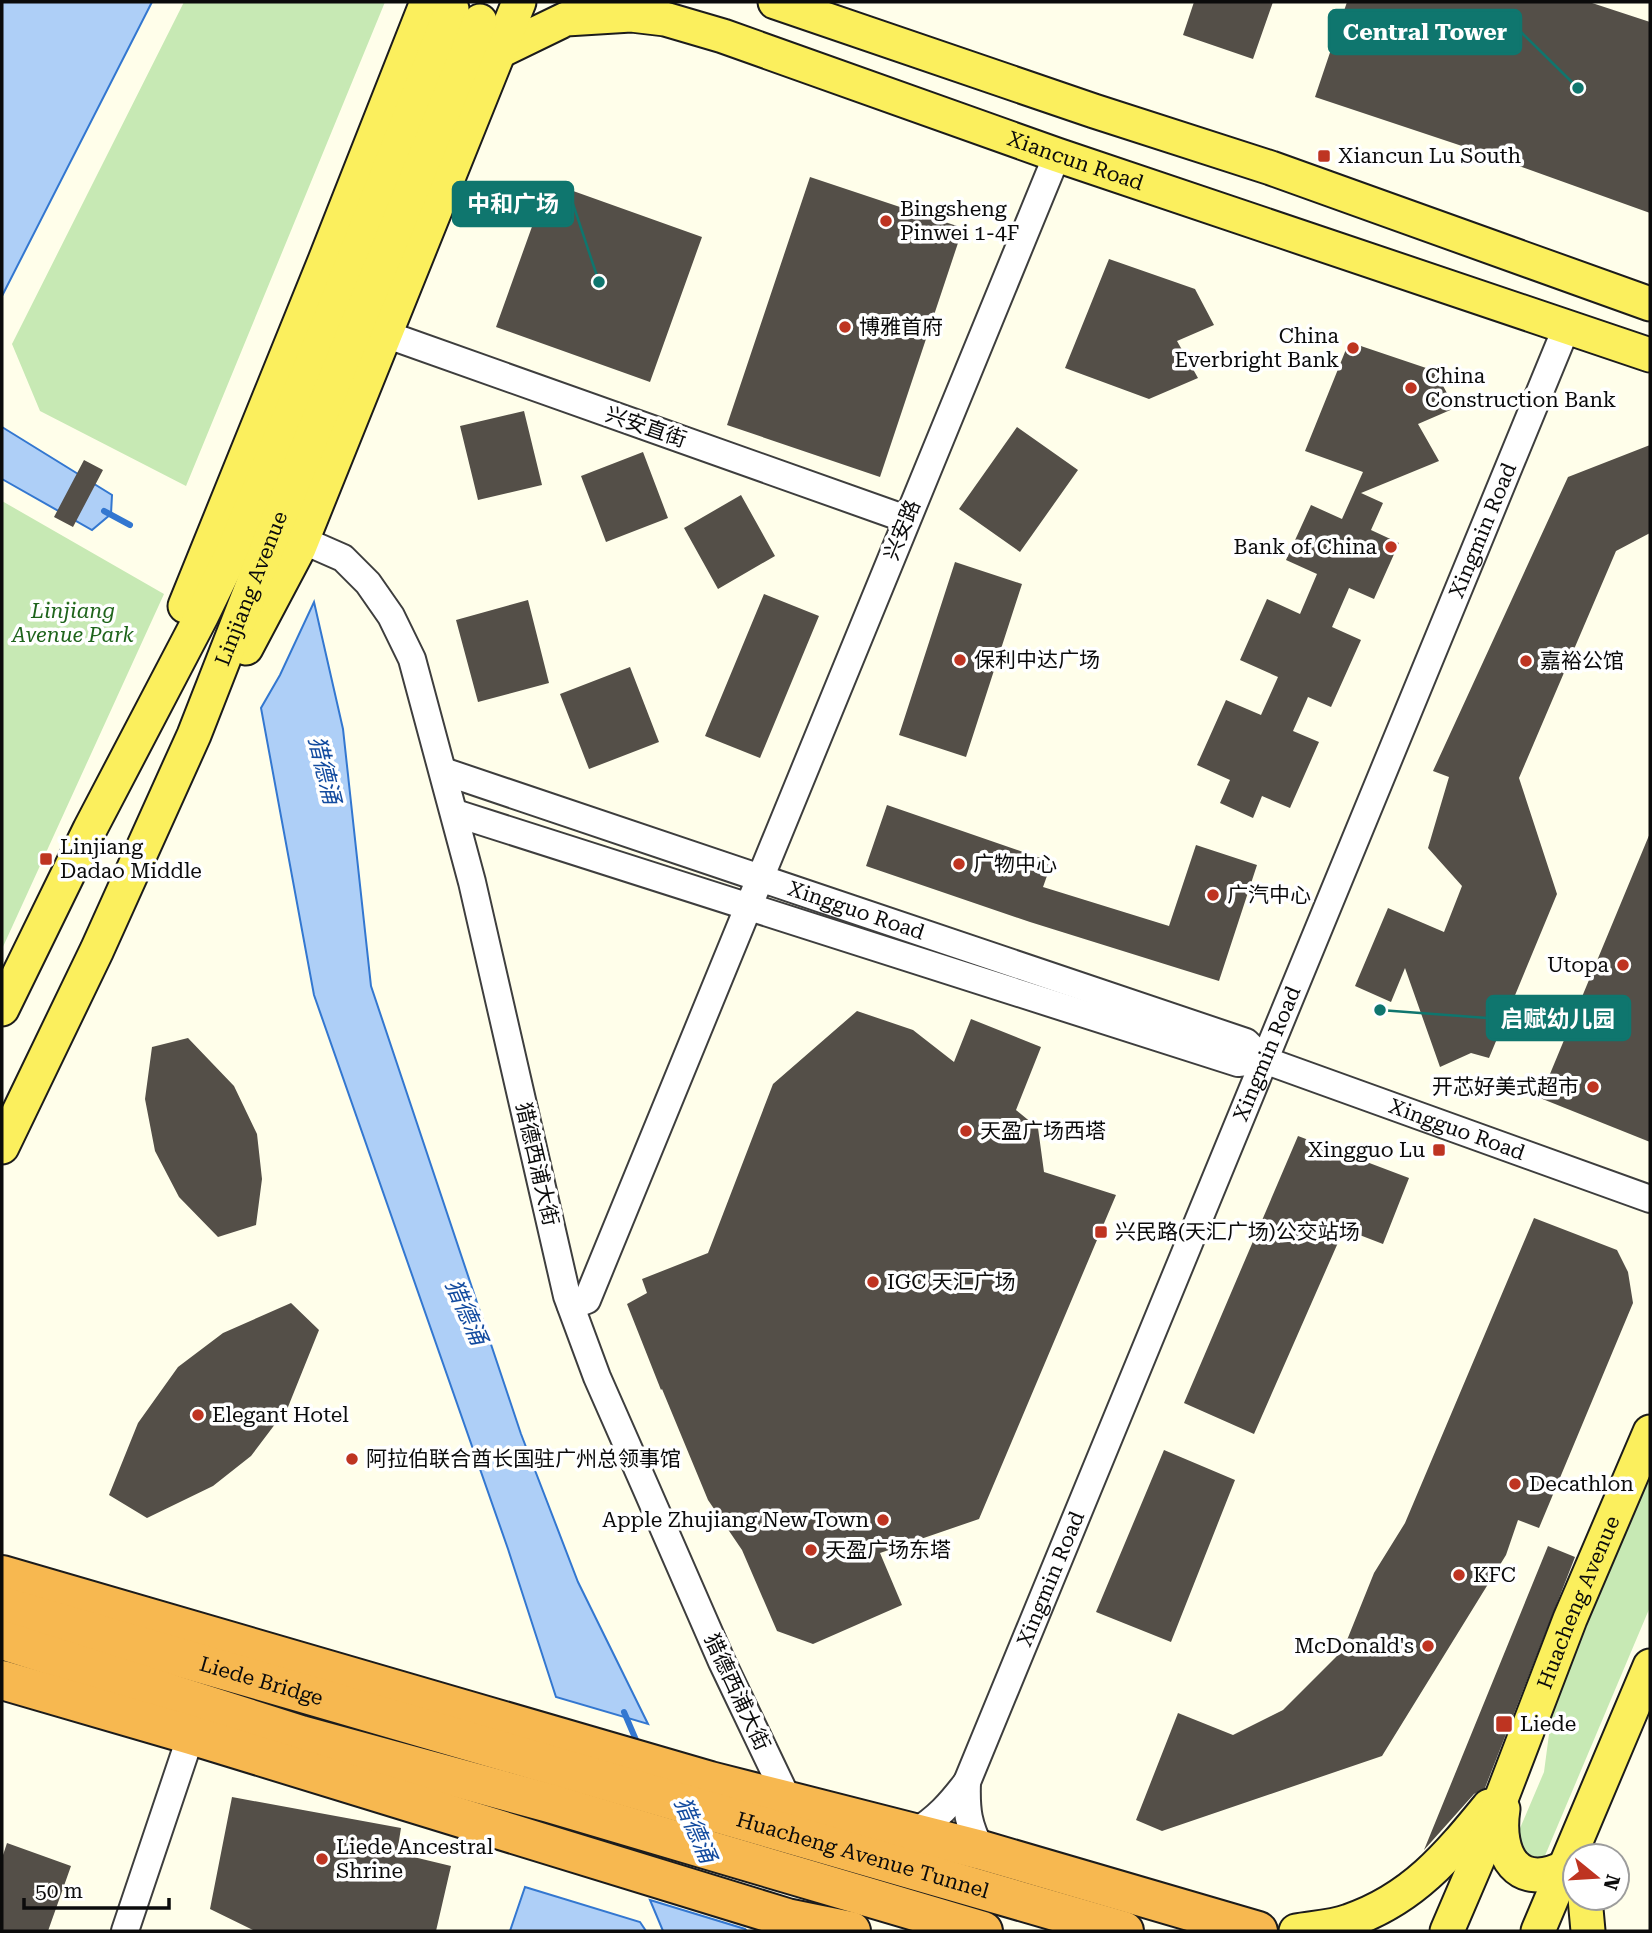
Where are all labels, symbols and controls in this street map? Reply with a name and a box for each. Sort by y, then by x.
callout: Central Tower [1329,10,1521,54]
text: Central Tower [1343,19,1507,46]
street label: Xiancun Road [1004,126,1147,195]
place label: Xiancun Lu South [1338,144,1522,168]
marker: Xiancun Lu South [1316,148,1332,164]
callout: 中和广场 [453,182,573,226]
text: 中和广场 [467,191,559,218]
place label: Bingsheng Pinwei 1-4F [900,197,1019,245]
marker: Bingsheng Pinwei 1-4F [878,213,894,229]
place label: 博雅首府 [859,315,943,339]
marker: 博雅首府 [837,319,853,335]
place label: China Everbright Bank [1174,324,1340,372]
marker: China Everbright Bank [1345,340,1361,356]
place label: China Construction Bank [1425,364,1616,412]
marker: China Construction Bank [1403,380,1419,396]
street label: 兴安直街 [602,402,690,452]
street label: Xingmin Road [1444,459,1521,602]
street label: 兴安路 [879,496,925,564]
street label: Linjiang Avenue [210,508,292,669]
place label: Bank of China [1233,535,1378,559]
marker: Bank of China [1383,539,1399,555]
park label: Linjiang Avenue Park [10,599,135,647]
place label: 保利中达广场 [974,648,1100,672]
place label: 嘉裕公馆 [1540,649,1624,673]
marker: 保利中达广场 [952,652,968,668]
marker: 嘉裕公馆 [1518,653,1534,669]
water label: 猎德涌 [303,733,346,810]
place label: Linjiang Dadao Middle [60,835,202,883]
marker: Linjiang Dadao Middle [38,851,54,867]
place label: 广物中心 [973,852,1057,876]
marker: 广物中心 [951,856,967,872]
street label: Xingguo Road [785,876,928,945]
place label: 广汽中心 [1227,883,1311,907]
marker: 广汽中心 [1205,887,1221,903]
place label: Utopa [1547,953,1610,977]
marker: Utopa [1615,957,1631,973]
street label: Xingmin Road [1229,982,1306,1125]
callout: 启赋幼儿园 [1487,996,1630,1040]
text: 启赋幼儿园 [1501,1006,1616,1033]
place label: 开芯好美式超市 [1432,1075,1579,1099]
marker: 开芯好美式超市 [1585,1079,1601,1095]
street label: Xingguo Road [1386,1094,1529,1165]
street label: 猎德西浦大街 [511,1100,563,1228]
place label: 天盈广场西塔 [980,1119,1106,1143]
marker: 天盈广场西塔 [958,1123,974,1139]
place label: Xingguo Lu [1308,1138,1425,1162]
marker: Xingguo Lu [1431,1142,1447,1158]
place label: 兴民路(天汇广场)公交站场 [1115,1220,1360,1244]
marker: 兴民路(天汇广场)公交站场 [1093,1224,1109,1240]
place label: IGC 天汇广场 [887,1270,1016,1294]
marker: IGC 天汇广场 [865,1274,881,1290]
water label: 猎德涌 [440,1275,494,1352]
place label: Elegant Hotel [212,1403,349,1427]
marker: Elegant Hotel [190,1407,206,1423]
place label: 阿拉伯联合酋长国驻广州总领事馆 [366,1447,681,1471]
marker: 阿拉伯联合酋长国驻广州总领事馆 [344,1451,360,1467]
place label: Decathlon [1529,1472,1634,1496]
marker: Decathlon [1507,1476,1523,1492]
street label: Xingmin Road [1012,1507,1089,1650]
place label: Apple Zhujiang New Town [602,1508,869,1532]
marker: Apple Zhujiang New Town [875,1512,891,1528]
street label: Huacheng Avenue [1532,1512,1625,1692]
place label: 天盈广场东塔 [825,1538,951,1562]
marker: 天盈广场东塔 [803,1542,819,1558]
place label: KFC [1473,1563,1516,1587]
marker: KFC [1451,1567,1467,1583]
street label: 猎德西浦大街 [699,1630,775,1754]
place label: McDonald's [1294,1634,1414,1658]
marker: McDonald's [1420,1638,1436,1654]
street label: Liede Bridge [197,1652,326,1710]
place label: Liede [1520,1712,1576,1736]
marker: Liede [1494,1714,1514,1734]
water label: 猎德涌 [669,1793,723,1870]
street label: Huacheng Avenue Tunnel [734,1807,992,1903]
place label: Liede Ancestral Shrine [336,1835,494,1883]
north arrow [1561,1842,1631,1912]
marker: Liede Ancestral Shrine [314,1851,330,1867]
scale bar [24,1867,170,1911]
text: N [1598,1872,1625,1893]
text: 50 m [35,1879,83,1903]

